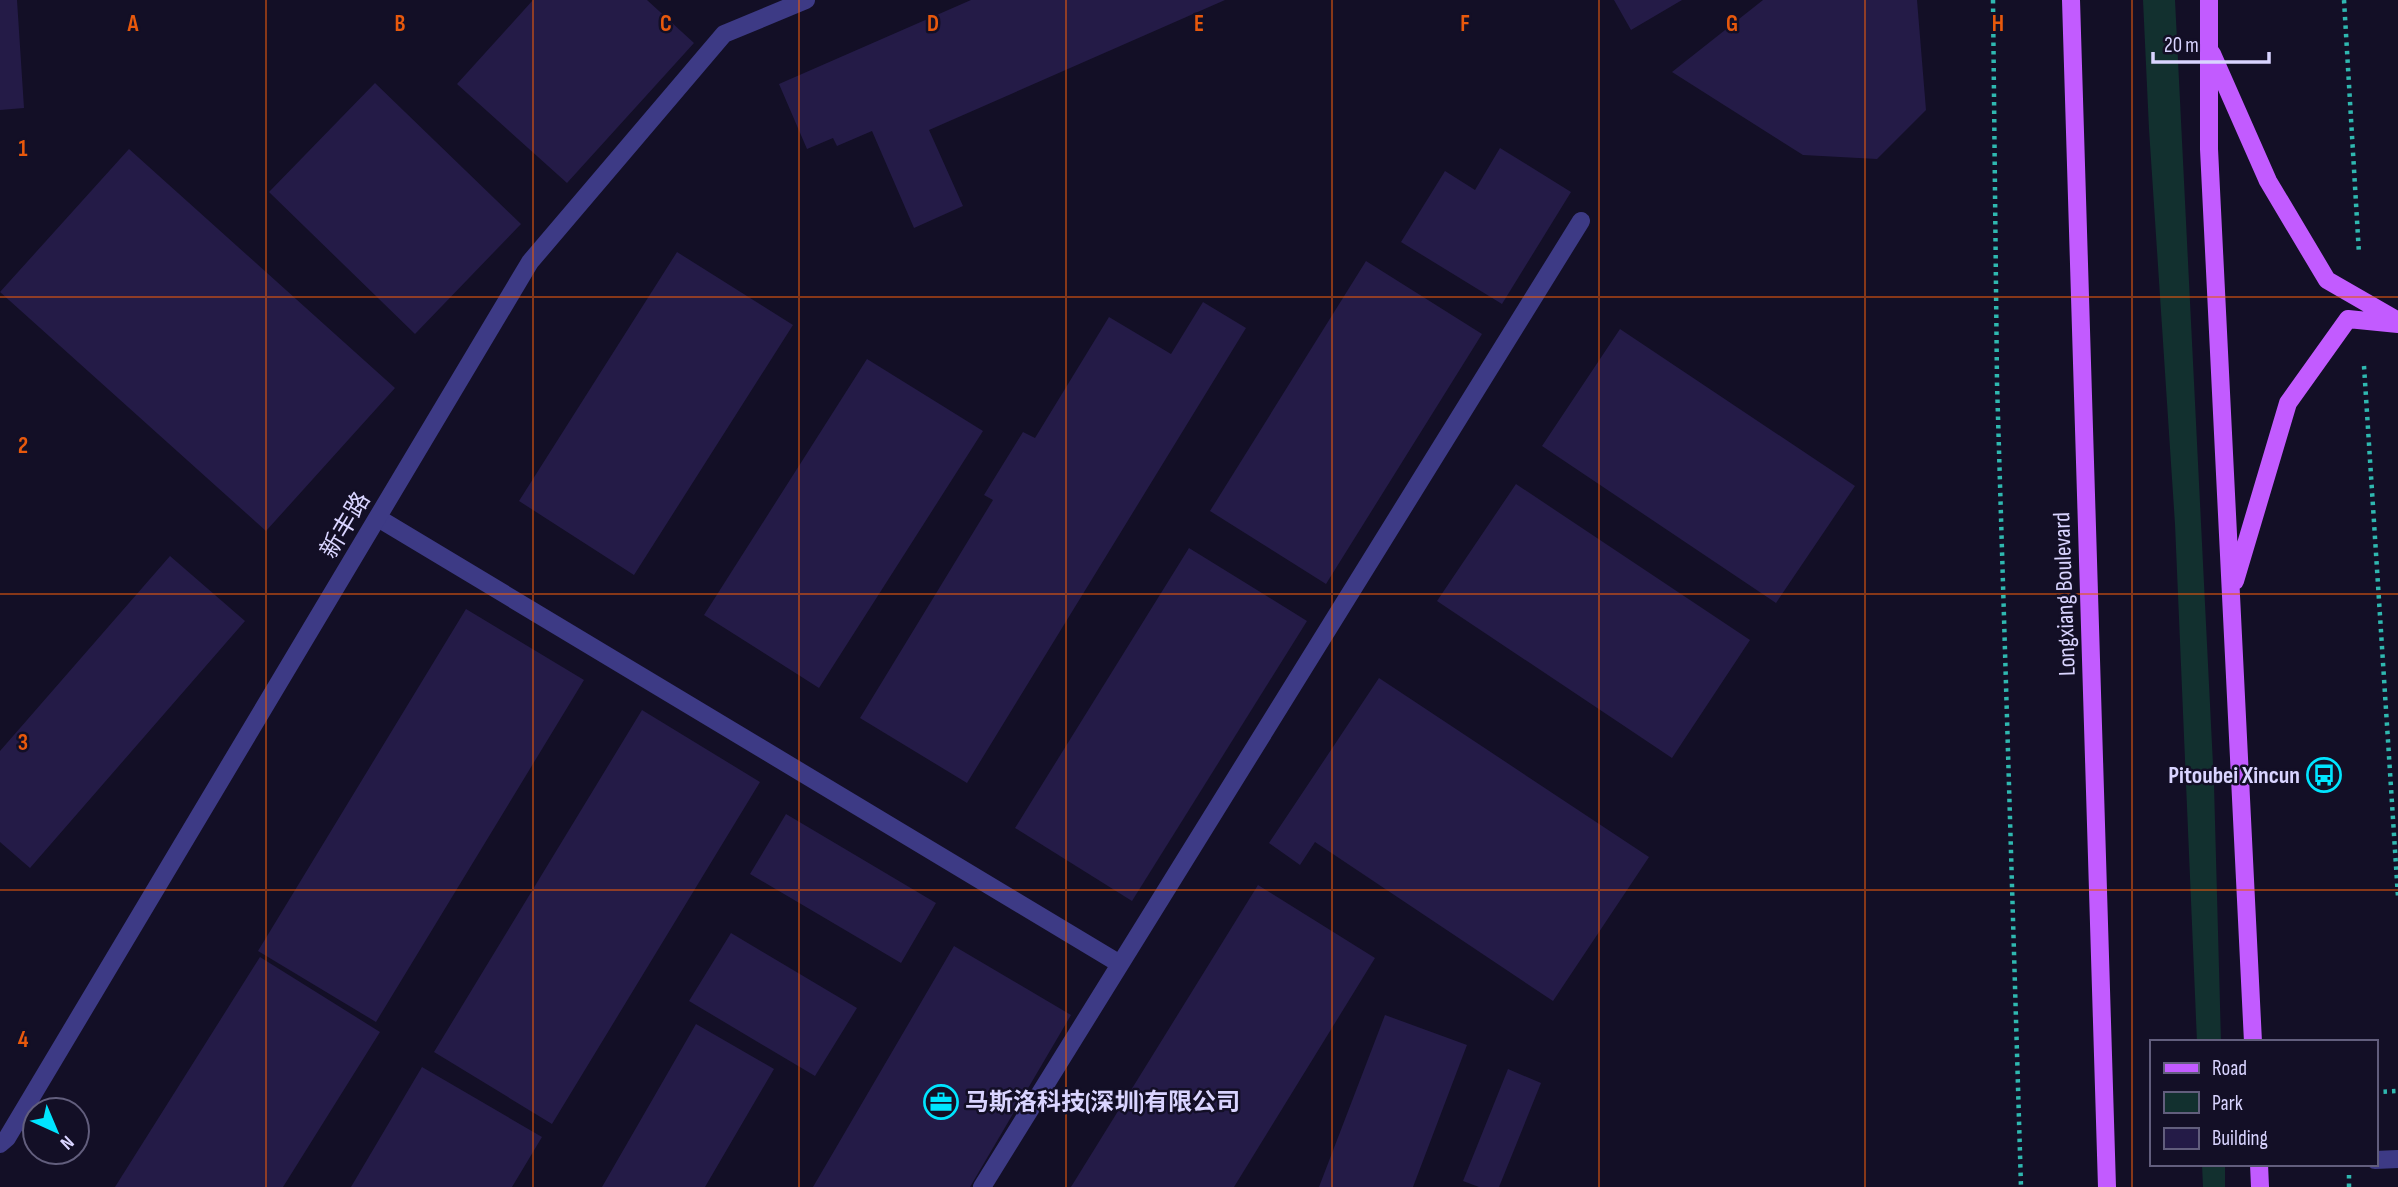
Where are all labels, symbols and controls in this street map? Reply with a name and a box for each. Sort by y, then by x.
text: A [127,10,140,38]
text: B [395,10,406,38]
text: C [660,10,672,38]
text: D [927,10,939,38]
text: E [1194,10,1204,38]
text: F [1460,10,1470,38]
text: G [1726,10,1738,38]
text: H [1992,10,2004,38]
scale bar [2153,21,2268,65]
text: 20 m [2164,33,2199,58]
text: 1 [18,135,28,163]
text: 2 [18,432,28,460]
street label: 新丰路 [314,487,376,564]
street label: Longxiang Boulevard [2047,511,2082,676]
text: 3 [18,729,28,757]
bus stop icon: Pitoubei Xincun [2305,756,2343,794]
place label: Pitoubei Xincun [2168,761,2300,790]
text: 4 [18,1026,29,1054]
legend [2150,1040,2377,1166]
text: Road [2212,1056,2247,1081]
office icon: 马斯洛科技(深圳)有限公司 [922,1083,960,1121]
place label: 马斯洛科技(深圳)有限公司 [965,1088,1240,1117]
text: Park [2212,1091,2243,1116]
north arrow [21,1096,91,1166]
text: Building [2212,1126,2268,1151]
text: N [55,1130,78,1154]

